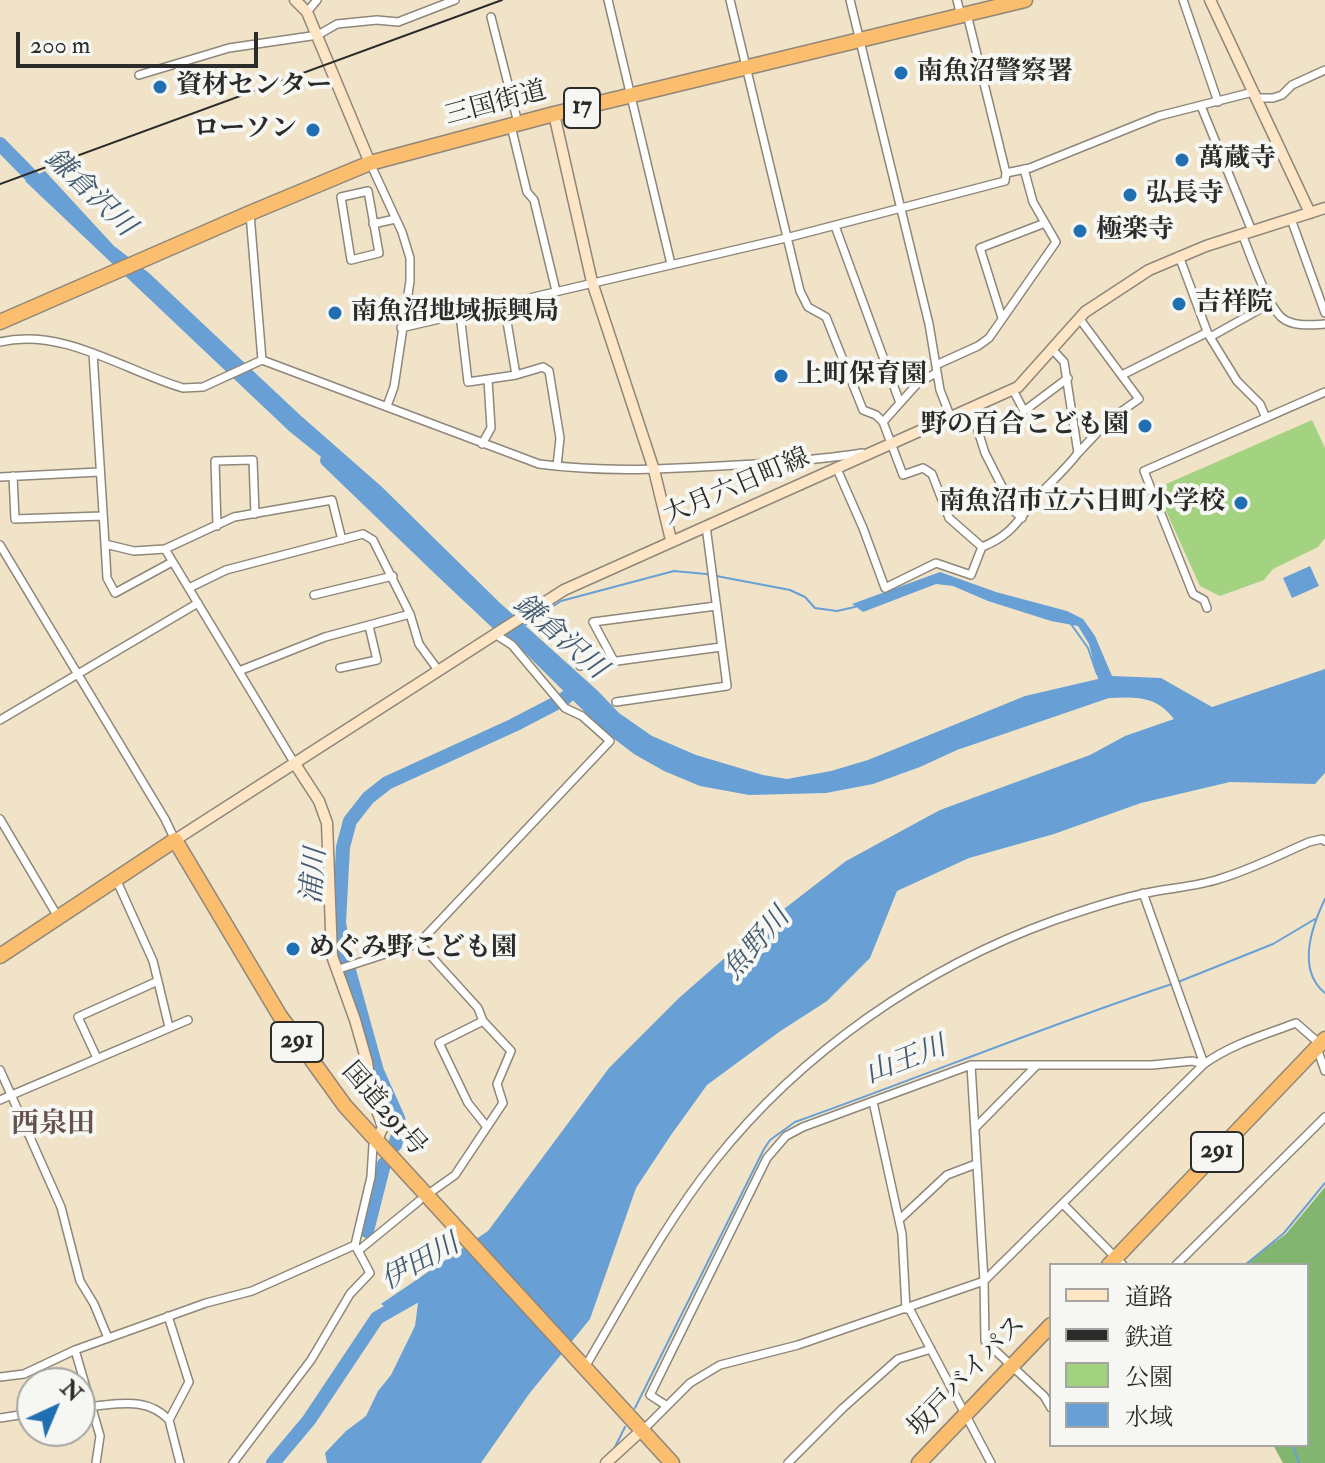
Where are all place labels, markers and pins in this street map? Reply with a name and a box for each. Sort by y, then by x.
place label: 南魚沼警察署 [917,57,1073,89]
marker: 南魚沼警察署 [892,64,910,82]
place label: 資材センター [176,71,332,103]
marker: 資材センター [151,78,169,96]
place label: ローソン [193,114,297,146]
marker: ローソン [304,121,322,139]
place label: 萬蔵寺 [1198,144,1276,176]
marker: 萬蔵寺 [1173,151,1191,169]
place label: 弘長寺 [1146,179,1224,211]
marker: 弘長寺 [1121,186,1139,204]
place label: 極楽寺 [1096,215,1174,247]
marker: 極楽寺 [1071,222,1089,240]
place label: 吉祥院 [1195,288,1273,320]
marker: 吉祥院 [1170,295,1188,313]
place label: 南魚沼地域振興局 [351,297,559,329]
marker: 南魚沼地域振興局 [326,304,344,322]
place label: 上町保育園 [797,360,927,392]
marker: 上町保育園 [772,367,790,385]
place label: 野の百合こども園 [921,410,1129,442]
marker: 野の百合こども園 [1136,417,1154,435]
place label: 南魚沼市立六日町小学校 [939,487,1225,519]
marker: 南魚沼市立六日町小学校 [1232,494,1250,512]
place label: めぐみ野こども園 [309,933,517,965]
marker: めぐみ野こども園 [284,940,302,958]

